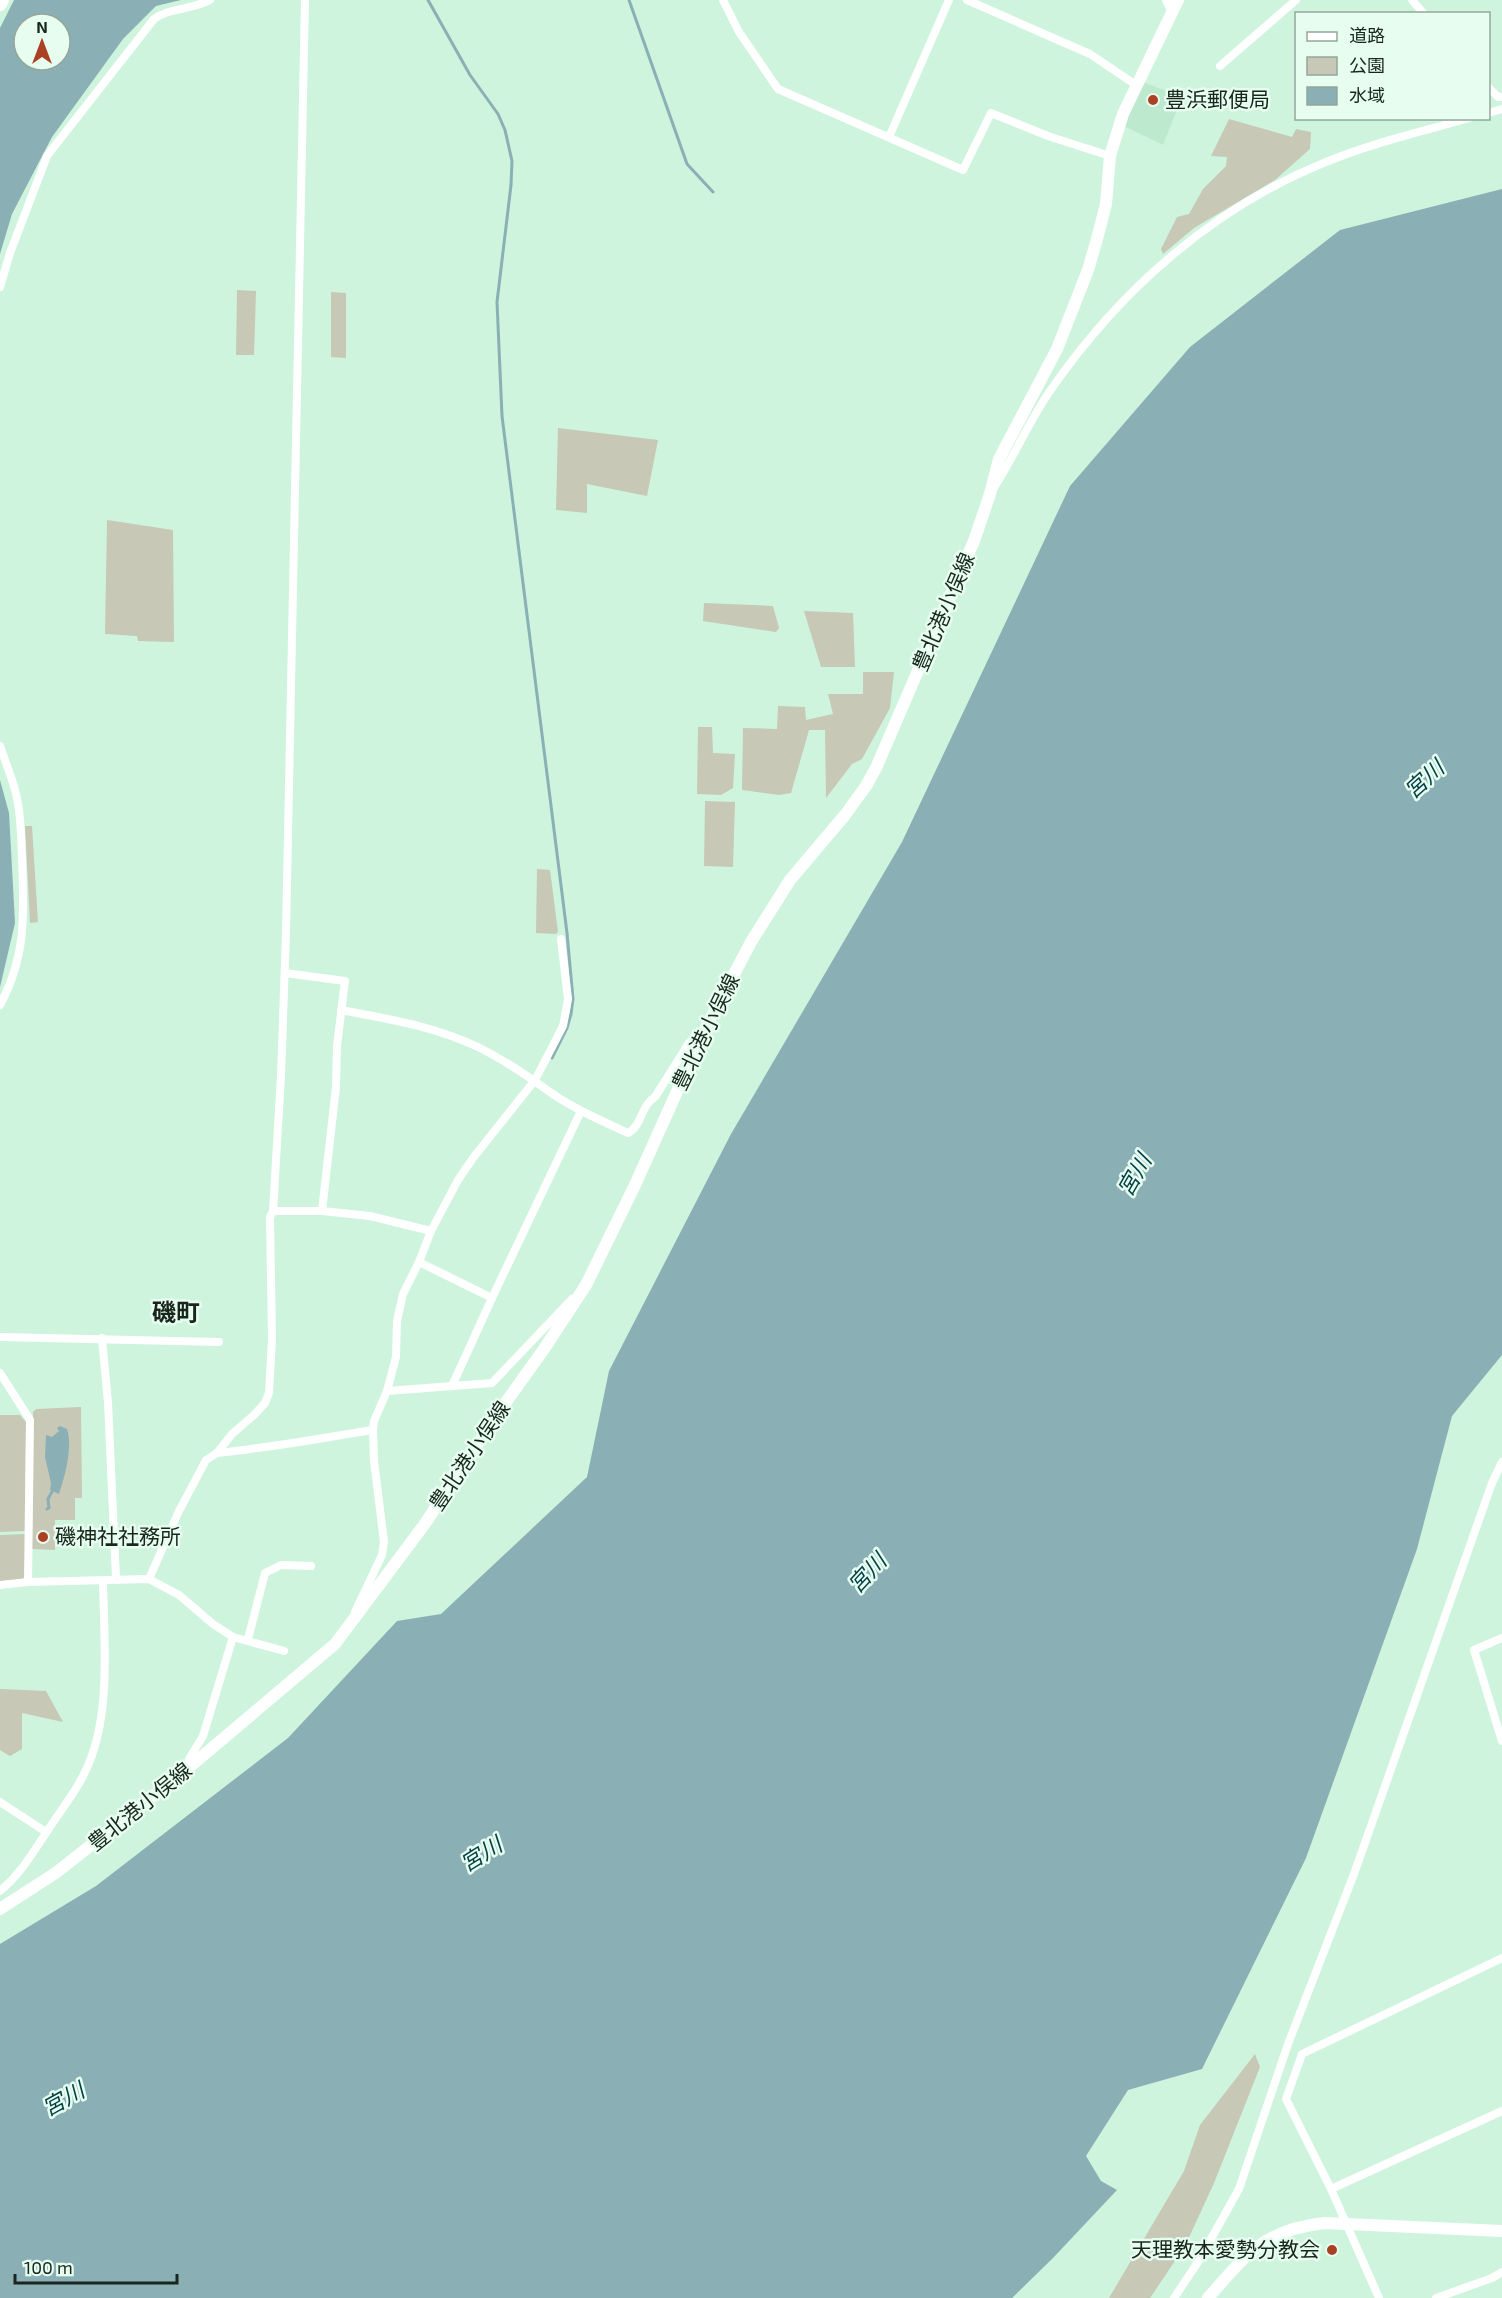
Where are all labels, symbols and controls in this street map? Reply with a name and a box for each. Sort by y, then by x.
north arrow [12,12,72,72]
legend [1295,12,1490,120]
text: N [36,17,48,36]
text: 道路 [1349,24,1385,46]
text: 公園 [1349,54,1385,76]
text: 水域 [1349,84,1385,106]
place label: 豊浜郵便局 [1165,86,1270,111]
marker: 豊浜郵便局 [1146,93,1160,107]
street label: 豊北港小俣線 [906,549,979,674]
water label: 宮川 [1398,753,1450,803]
street label: 豊北港小俣線 [666,969,744,1093]
water label: 宮川 [1111,1147,1156,1200]
district label: 磯町 [152,1297,200,1326]
street label: 豊北港小俣線 [423,1396,514,1514]
place label: 磯神社社務所 [55,1523,181,1548]
marker: 磯神社社務所 [36,1530,50,1544]
water label: 宮川 [842,1546,892,1597]
street label: 豊北港小俣線 [82,1756,196,1855]
water label: 宮川 [455,1829,508,1876]
water label: 宮川 [37,2075,90,2120]
place label: 天理教本愛勢分教会 [1131,2236,1320,2261]
marker: 天理教本愛勢分教会 [1325,2243,1339,2257]
scale bar [15,2247,177,2285]
text: 100 m [24,2256,73,2278]

